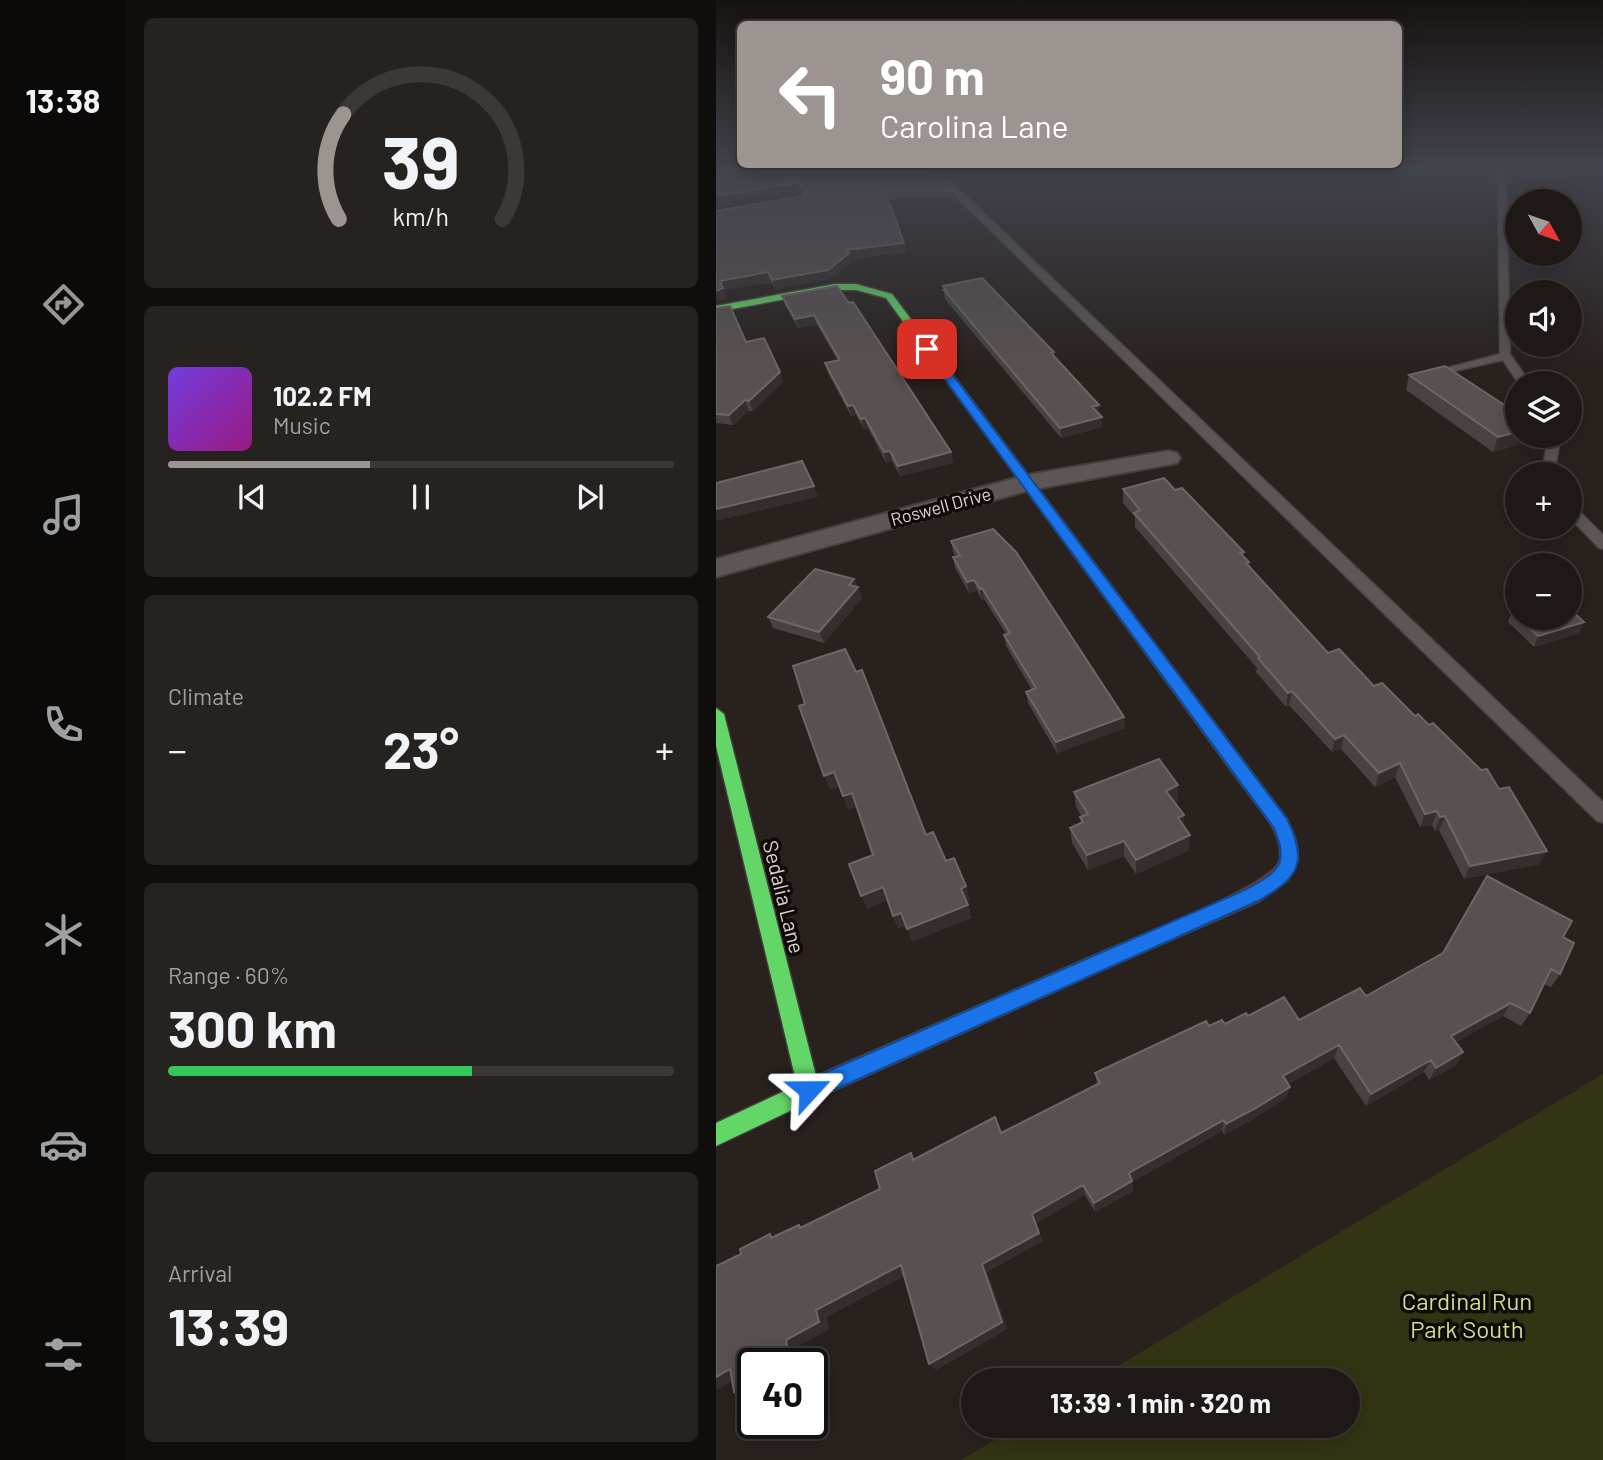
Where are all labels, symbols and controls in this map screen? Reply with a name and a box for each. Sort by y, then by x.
text: 90 m [880,46,985,105]
icon: left [765,49,856,140]
text: 13:38 [26,81,100,119]
text: Carolina Lane [880,106,1069,144]
text: 39 [382,117,460,205]
north arrow [1505,189,1582,266]
map controls [1505,189,1582,630]
text: km/h [393,201,449,231]
icon: directions [39,280,88,329]
button: sound [1505,280,1582,357]
pin [897,319,957,379]
icon: arrive [908,330,946,368]
button: layers [1505,371,1582,448]
text: 102.2 FM [273,380,372,411]
text: Music [273,411,331,439]
button: + [1505,462,1582,539]
icon: previous [233,478,271,516]
icon: pause [402,478,440,516]
icon: next [571,478,609,516]
street label: Roswell Drive [888,482,993,530]
icon: music [39,490,88,539]
button: − [1505,553,1582,630]
text: Climate [168,682,244,710]
icon: phone [39,700,88,749]
text: 23° [383,717,459,779]
text: − [168,726,187,772]
text: + [655,726,674,772]
street label: Sedalia Lane [758,837,811,956]
icon: climate [39,910,88,959]
text: Range · 60% [168,961,289,989]
text: 300 km [168,996,337,1058]
position arrow [772,1053,846,1127]
icon: car [39,1120,88,1169]
text: Arrival [168,1259,232,1287]
park label: Cardinal Run Park South [1402,1286,1532,1343]
text: 13:39 [168,1294,289,1356]
icon: filters [39,1330,88,1379]
speed limit sign: 40 [737,1348,828,1439]
text: 13:39 · 1 min · 320 m [1050,1387,1271,1418]

